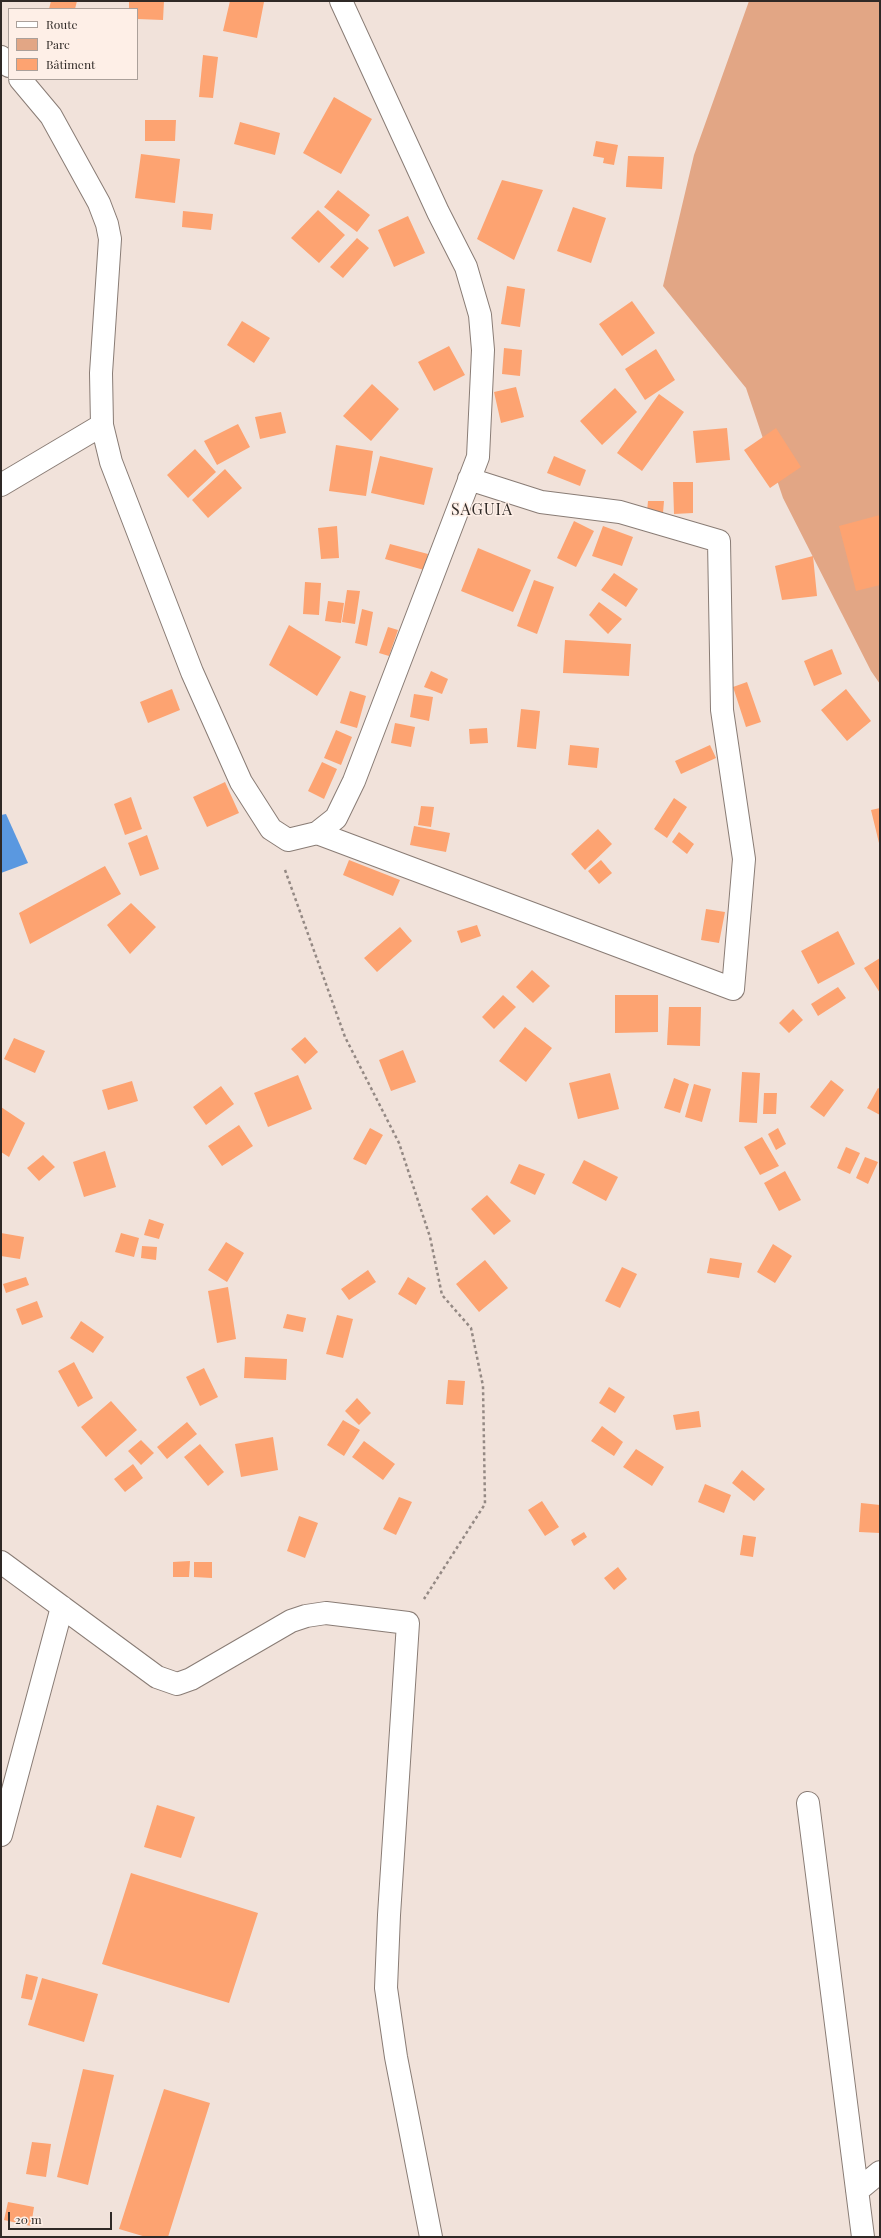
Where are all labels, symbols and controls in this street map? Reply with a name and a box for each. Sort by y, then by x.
legend [8,8,138,80]
text: Route [46,16,78,32]
text: Parc [46,36,70,52]
text: Bâtiment [46,56,95,72]
district label: SAGUIA [451,500,513,520]
scale bar [10,2204,114,2230]
text: 20 m [15,2211,42,2227]

